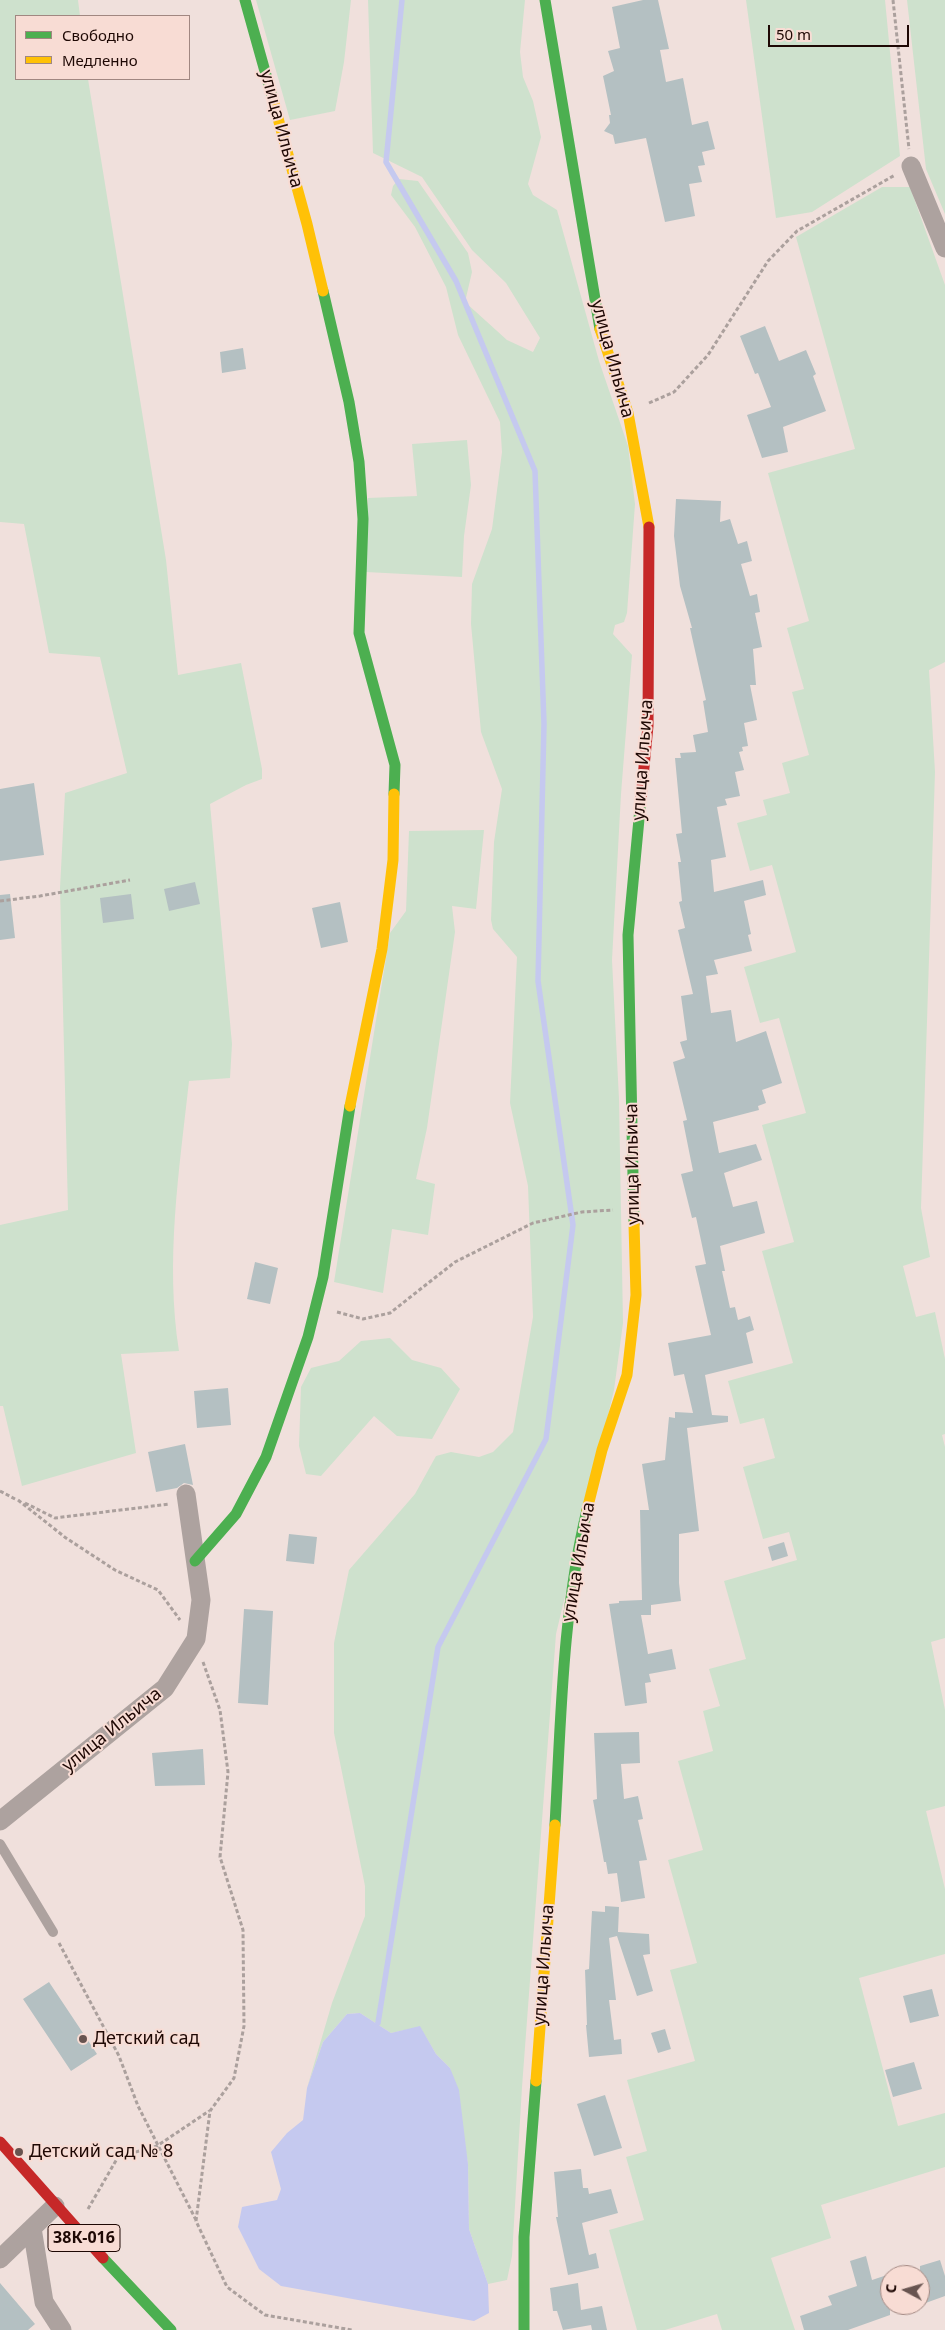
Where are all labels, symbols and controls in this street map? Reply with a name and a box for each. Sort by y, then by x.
legend [15,15,190,80]
scale bar [770,15,911,47]
text: 50 m [776,24,811,44]
text: Свободно [62,25,134,45]
text: Медленно [62,50,138,70]
street label: улица Ильича [255,68,307,190]
street label: улица Ильича [586,298,638,420]
street label: улица Ильича [628,699,658,821]
street label: улица Ильича [621,1103,645,1225]
street label: улица Ильича [558,1500,600,1624]
street label: улица Ильича [58,1683,166,1777]
street label: улица Ильича [529,1904,559,2026]
place label: Детский сад [93,2028,199,2050]
marker: Детский сад [77,2033,89,2045]
place label: Детский сад № 8 [29,2141,173,2163]
marker: Детский сад № 8 [13,2146,25,2158]
road number: 38К-016 [48,2224,120,2252]
north arrow [880,2265,930,2315]
text: С [881,2283,900,2294]

